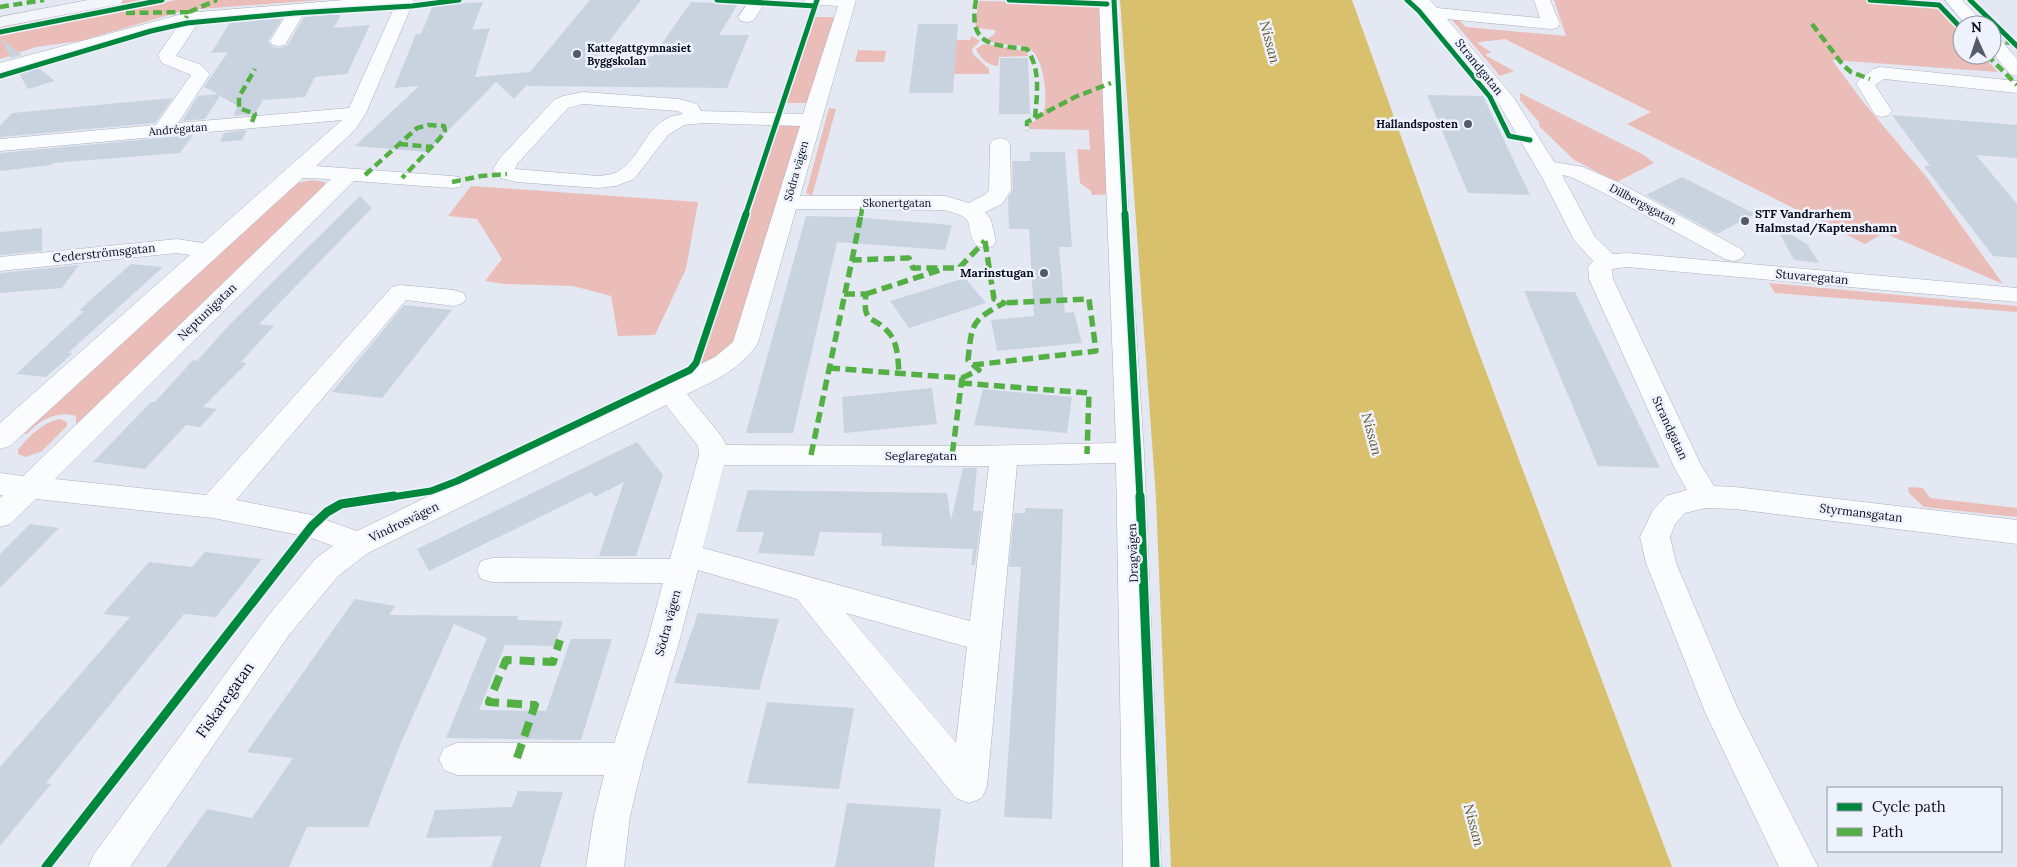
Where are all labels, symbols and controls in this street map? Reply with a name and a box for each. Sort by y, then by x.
north arrow [1952,15,2002,65]
text: N [1970,18,1982,36]
water label: Nissan [1256,19,1284,66]
street label: Strandgatan [1452,36,1507,98]
place label: Kattegattgymnasiet Byggskolan [587,41,692,68]
marker: Kattegattgymnasiet Byggskolan [571,48,583,60]
place label: Hallandsposten [1376,117,1458,131]
marker: Hallandsposten [1462,118,1474,130]
street label: Andrégatan [147,119,208,139]
street label: Södra vägen [781,139,811,203]
street label: Dillbergsgatan [1607,180,1679,228]
street label: Skonertgatan [863,196,932,210]
place label: STF Vandrarhem Halmstad/Kaptenshamn [1755,206,1898,236]
marker: STF Vandrarhem Halmstad/Kaptenshamn [1739,215,1751,227]
street label: Cederströmsgatan [52,240,156,265]
place label: Marinstugan [960,265,1034,280]
street label: Stuvaregatan [1775,266,1849,287]
marker: Marinstugan [1038,267,1050,279]
street label: Neptunigatan [174,280,239,343]
street label: Strandgatan [1649,394,1692,462]
water label: Nissan [1358,411,1386,458]
street label: Seglaregatan [885,448,957,463]
street label: Vindrosvägen [366,498,441,545]
street label: Styrmansgatan [1819,500,1903,525]
street label: Dragvägen [1124,523,1141,583]
street label: Södra vägen [651,588,684,658]
street label: Fiskaregatan [192,658,258,741]
legend [1827,787,2002,852]
text: Cycle path [1872,797,1946,816]
water label: Nissan [1460,802,1488,849]
text: Path [1872,822,1903,841]

